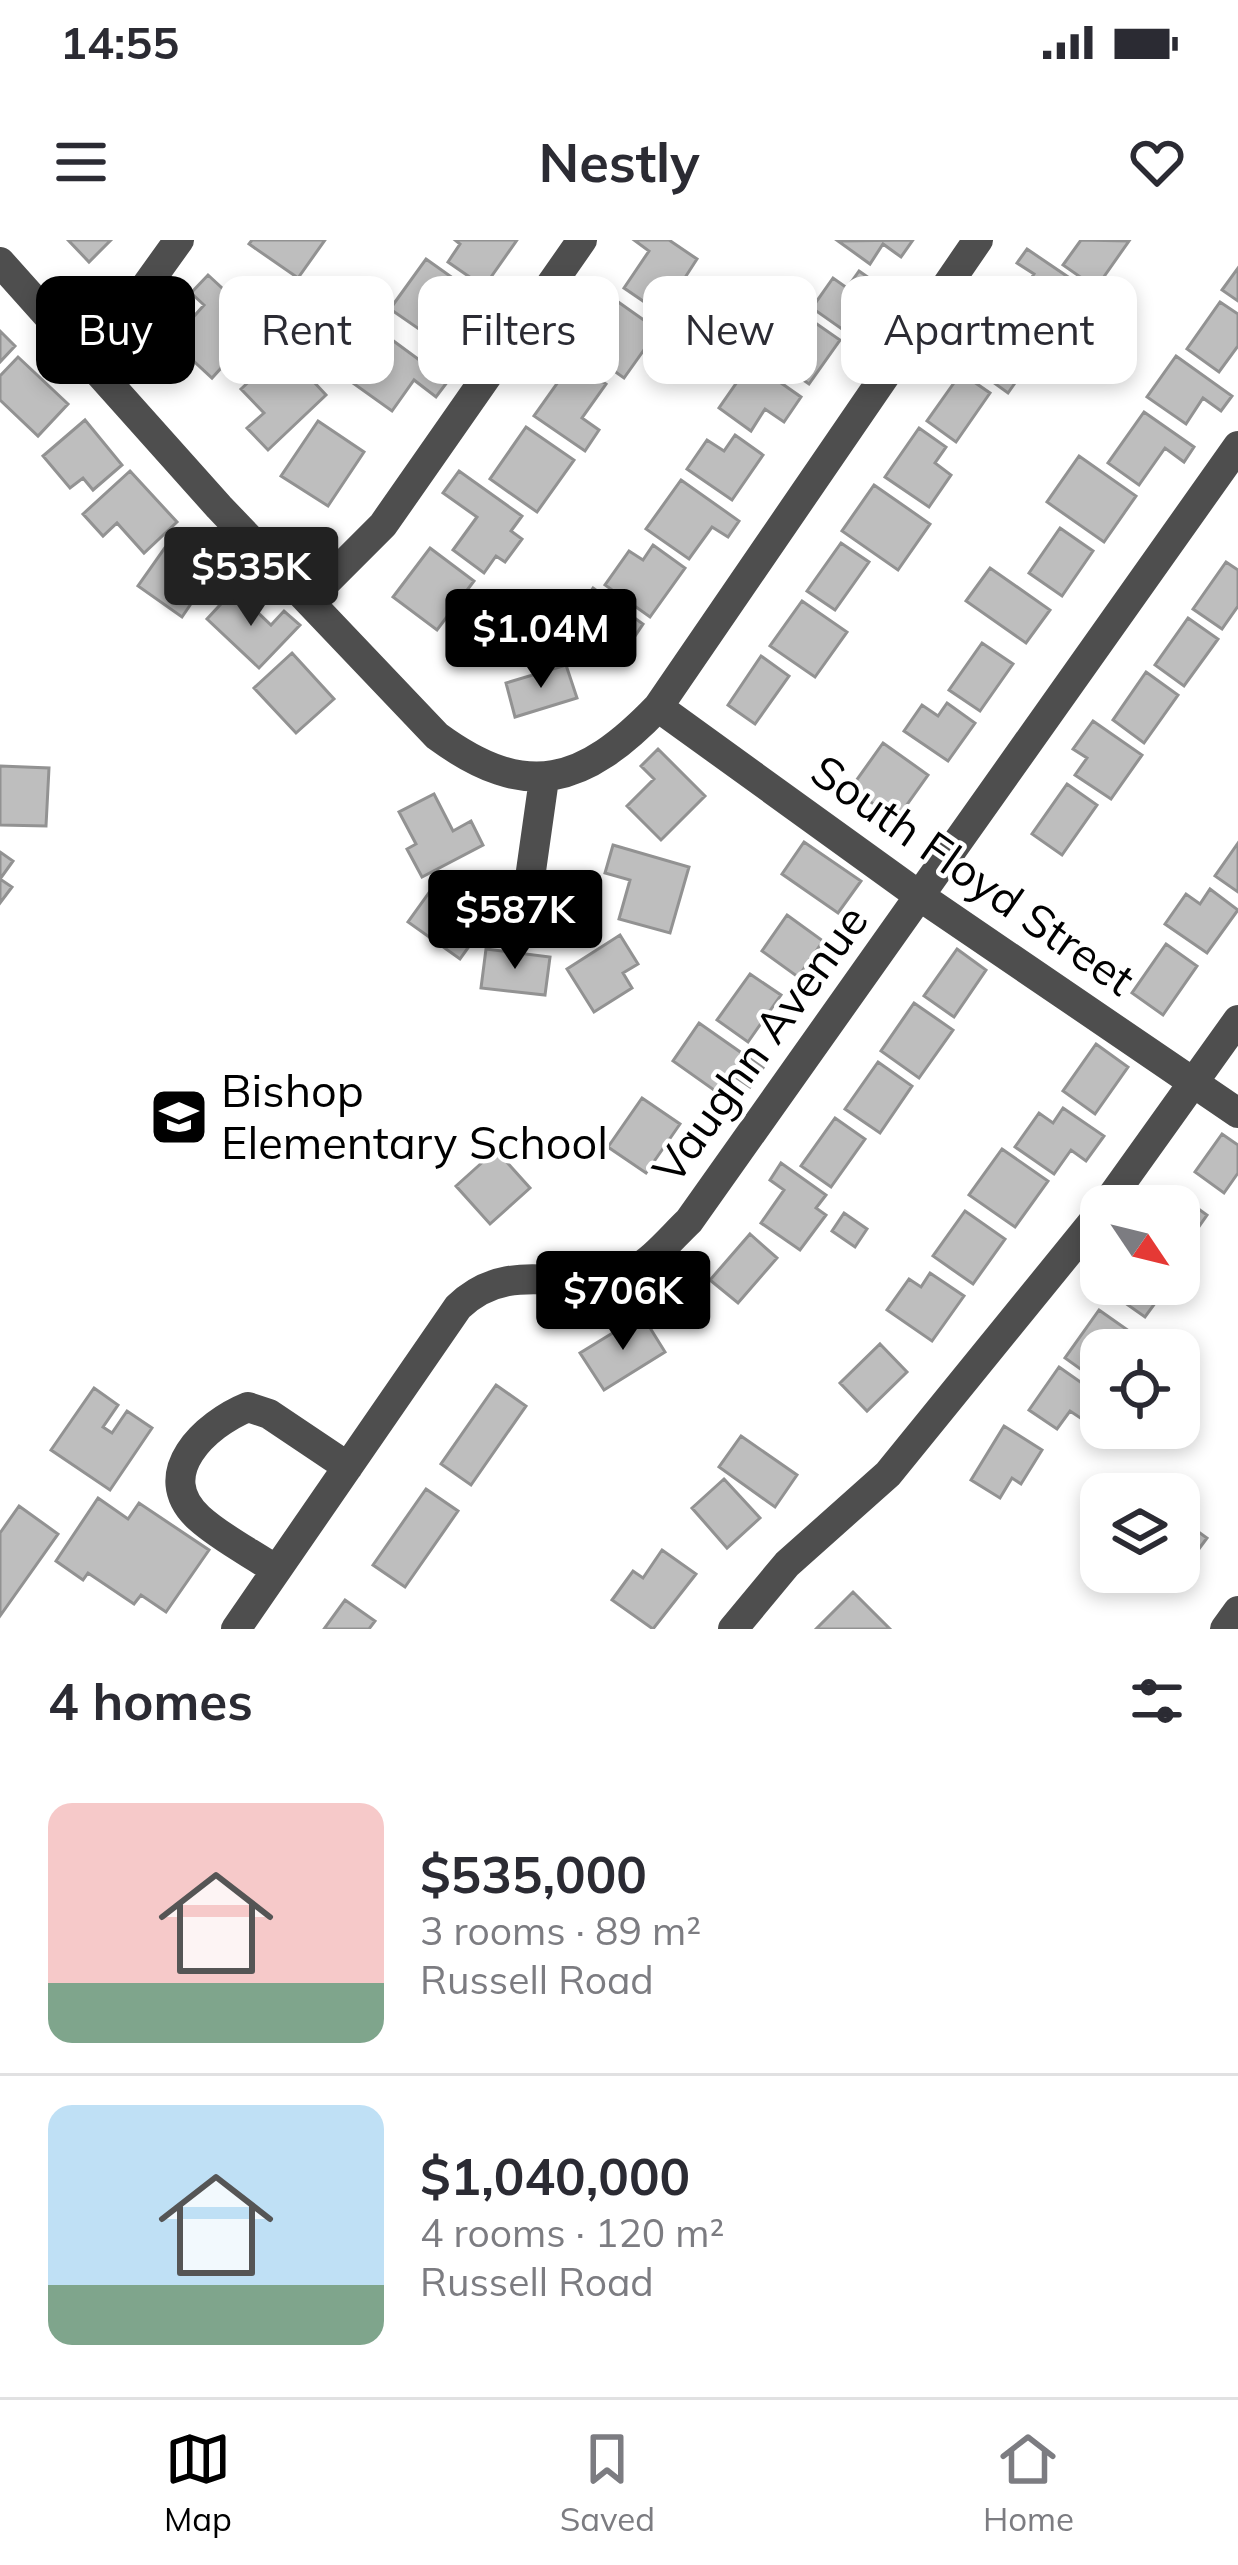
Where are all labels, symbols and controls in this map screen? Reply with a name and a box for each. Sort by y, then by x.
text: 14:55 [60,14,179,70]
text: Nestly [538,128,700,196]
icon: menu [48,129,114,195]
icon: heart [1124,129,1190,195]
chip: Buy [36,276,195,384]
chip: Rent [219,276,394,384]
chip: Filters [418,276,619,384]
chip: New [643,276,817,384]
chip: Apartment [841,276,1137,384]
pin: $535K [167,527,335,629]
text: $535K [191,541,311,590]
pin: $1.04M [443,589,639,691]
text: $1.04M [472,603,610,652]
street label: South Floyd Street [801,742,1146,1007]
pin: $587K [431,870,599,972]
text: $587K [455,884,575,933]
street label: Vaughn Avenue [640,893,879,1193]
place label: Bishop Elementary School [221,1062,608,1170]
school or university icon: Bishop Elementary School [148,1086,210,1148]
north arrow [1080,1185,1200,1305]
map controls [1080,1185,1200,1593]
pin: $706K [539,1251,707,1353]
text: $706K [563,1265,683,1314]
button: locate [1080,1329,1200,1449]
button: layers [1080,1473,1200,1593]
icon: filters [1124,1668,1190,1734]
text: 4 homes [48,1669,253,1733]
text: $535,000 [420,1842,647,1906]
icon: home [144,1851,288,1995]
text: 3 rooms · 89 m² [420,1906,701,1955]
text: Russell Road [420,1955,654,2004]
text: $1,040,000 [420,2144,690,2208]
icon: home [144,2153,288,2297]
text: 4 rooms · 120 m² [420,2208,724,2257]
text: Russell Road [420,2257,654,2306]
tab: Map [164,2426,232,2539]
tab: Saved [560,2426,655,2539]
tab: Home [983,2426,1074,2539]

